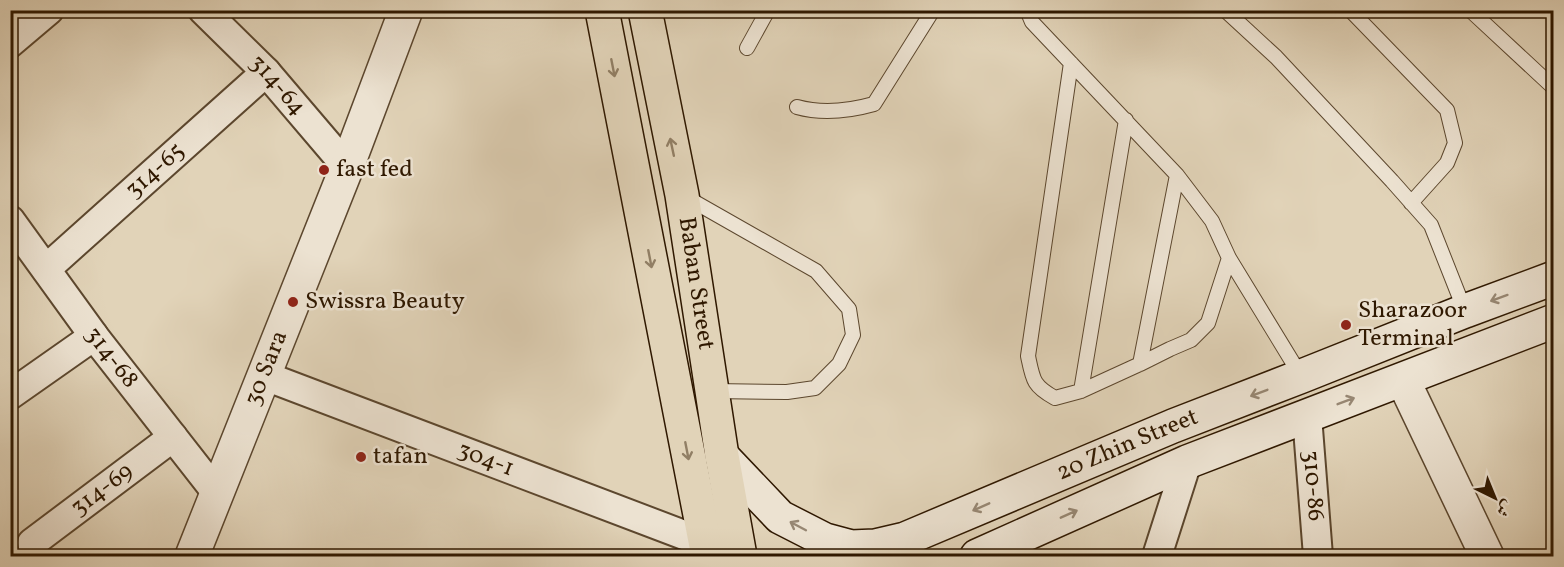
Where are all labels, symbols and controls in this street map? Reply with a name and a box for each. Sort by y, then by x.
street label: 314-64 [241,47,314,124]
one-way arrow [608,58,619,77]
street label: 314-65 [118,135,193,207]
one-way arrow [666,137,678,156]
place label: fast fed [336,153,413,187]
marker: fast fed [317,163,331,177]
street label: Baban Street [669,214,722,352]
one-way arrow [645,249,656,269]
place label: Swissra Beauty [305,285,465,319]
place label: Sharazoor Terminal [1358,294,1467,356]
one-way arrow [1490,294,1509,305]
marker: Swissra Beauty [286,295,300,309]
marker: Sharazoor Terminal [1339,318,1353,332]
street label: 314-68 [76,320,146,396]
street label: 30 Sara [236,326,297,411]
one-way arrow [1250,388,1268,399]
one-way arrow [1336,395,1355,406]
street label: 20 Zhin Street [1052,401,1203,490]
street label: 304-1 [452,433,519,486]
place label: tafan [373,440,428,474]
one-way arrow [682,440,693,460]
street label: 310-86 [1293,449,1332,523]
marker: tafan [354,450,368,464]
street label: 314-69 [64,455,141,525]
north arrow [1465,468,1525,528]
text: ش [1491,494,1517,521]
one-way arrow [973,502,991,513]
one-way arrow [1059,508,1077,520]
one-way arrow [789,520,807,531]

